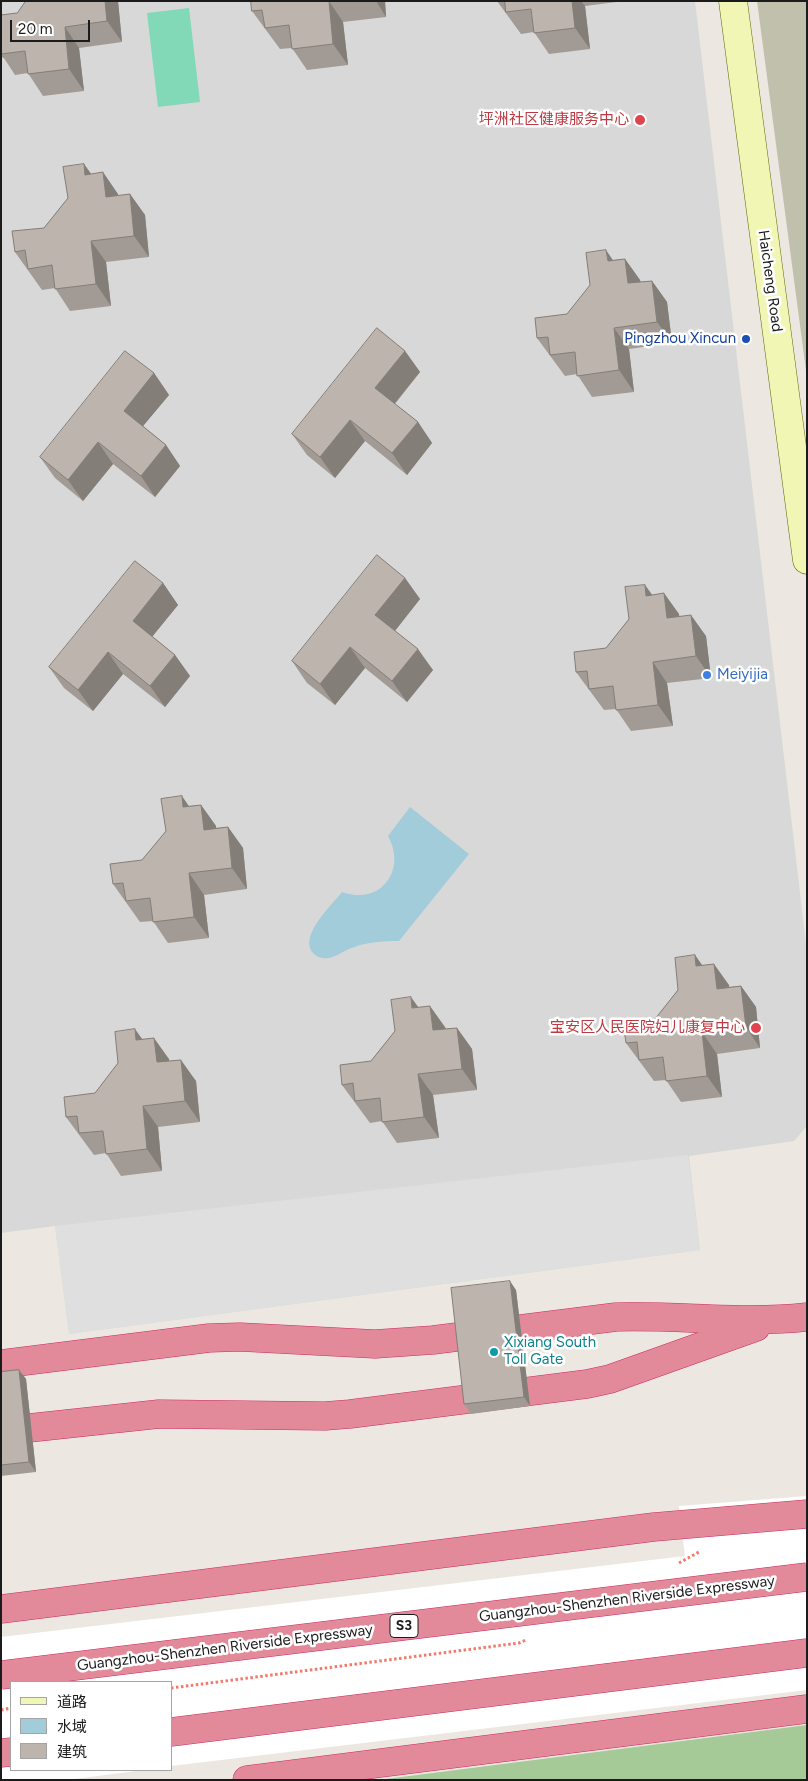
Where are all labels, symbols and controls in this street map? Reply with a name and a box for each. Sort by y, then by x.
scale bar [12,10,92,42]
text: 20 m [18,20,52,38]
place label: 坪洲社区健康服务中心 [479,111,629,129]
marker: 坪洲社区健康服务中心 [633,113,647,127]
street label: Haicheng Road [754,229,786,333]
place label: Pingzhou Xincun [624,330,736,348]
marker: Pingzhou Xincun [740,333,752,345]
place label: Meiyijia [717,666,768,684]
marker: Meiyijia [701,669,713,681]
place label: 宝安区人民医院妇儿康复中心 [550,1019,745,1037]
marker: 宝安区人民医院妇儿康复中心 [749,1021,763,1035]
place label: Xixiang South Toll Gate [504,1334,596,1369]
marker: Xixiang South Toll Gate [488,1346,500,1358]
street label: Guangzhou-Shenzhen Riverside Expressway [478,1572,776,1626]
road number: S3 [390,1614,418,1638]
street label: Guangzhou-Shenzhen Riverside Expressway [76,1621,374,1675]
legend [10,1681,172,1771]
text: 道路 [57,1693,87,1711]
text: 水域 [57,1718,87,1736]
text: 建筑 [57,1743,87,1761]

